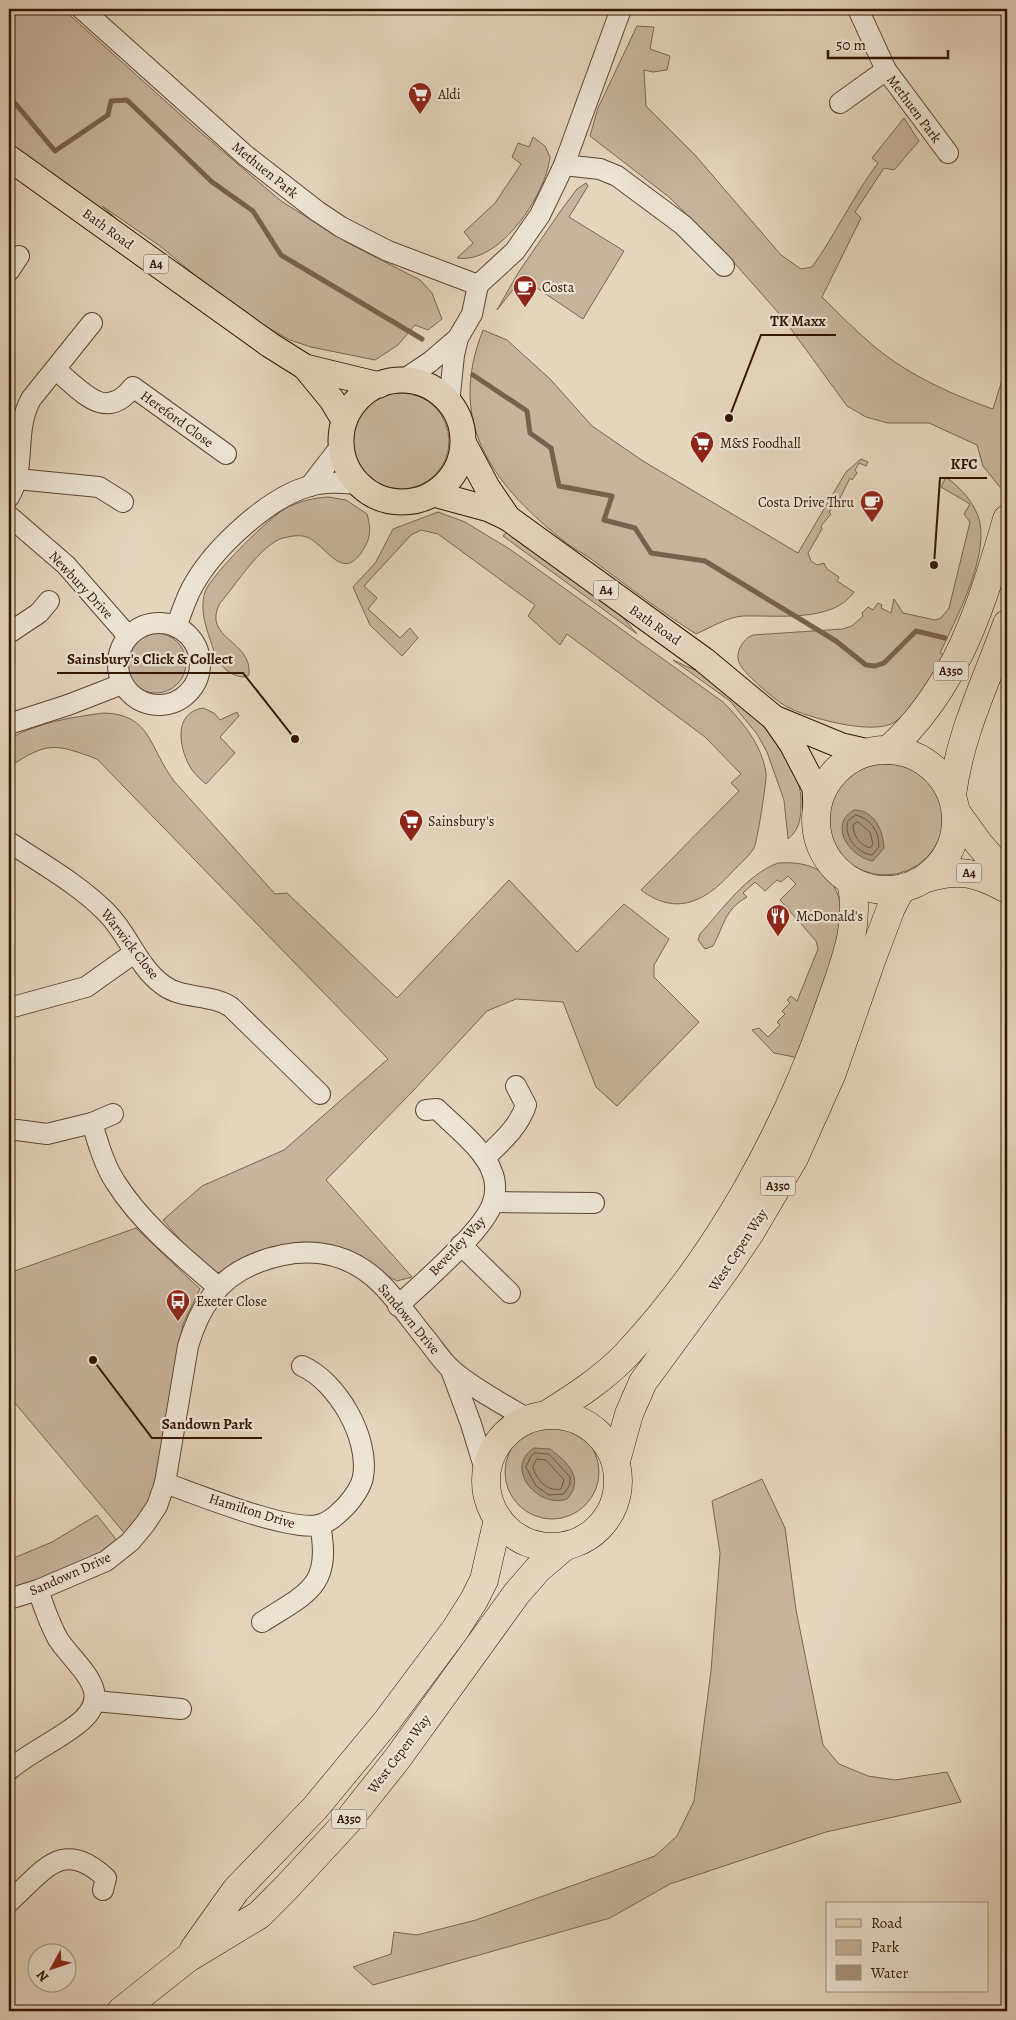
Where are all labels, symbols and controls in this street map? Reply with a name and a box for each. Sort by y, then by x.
scale bar [828,28,948,60]
text: 50 m [836,35,866,55]
street label: Methuen Park [882,71,946,147]
supermarket icon: Aldi [407,81,433,115]
place label: Aldi [437,85,461,104]
street label: Methuen Park [228,137,302,203]
street label: Bath Road [79,204,138,254]
road number: A4 [144,254,168,274]
cafe icon: Costa [512,274,538,308]
place label: Costa [542,278,575,297]
callout: TK Maxx [761,305,836,335]
text: TK Maxx [770,311,826,331]
street label: Hereford Close [137,386,217,452]
supermarket icon: M&S Foodhall [689,430,715,464]
place label: M&S Foodhall [720,434,801,453]
callout: KFC [940,448,987,478]
text: KFC [951,454,977,474]
cafe icon: Costa Drive Thru [859,489,885,523]
place label: Costa Drive Thru [758,493,854,512]
street label: Newbury Drive [45,547,117,623]
road number: A4 [594,580,618,600]
street label: Bath Road [625,600,685,650]
callout: Sainsbury's Click & Collect [57,643,243,673]
text: Sainsbury's Click & Collect [67,649,233,669]
road number: A350 [934,661,968,680]
supermarket icon: Sainsbury's [398,808,424,842]
place label: Sainsbury's [428,812,494,831]
road number: A4 [956,864,982,882]
restaurant icon: McDonald's [765,903,791,937]
street label: Warwick Close [96,904,164,983]
place label: McDonald's [796,907,863,926]
road number: A350 [760,1176,796,1196]
street label: West Cepen Way [704,1205,772,1296]
street label: Beverley Way [424,1211,490,1280]
street label: Sandown Drive [374,1279,444,1359]
bus stop icon: Exeter Close [165,1288,191,1322]
place label: Exeter Close [196,1292,267,1311]
callout: Sandown Park [152,1408,262,1438]
text: Sandown Park [162,1414,253,1434]
street label: Hamilton Drive [207,1489,297,1533]
street label: Sandown Drive [26,1548,114,1600]
street label: West Cepen Way [362,1710,435,1798]
road number: A350 [332,1810,366,1828]
legend [826,1902,988,1992]
text: Road [871,1913,903,1933]
text: Park [871,1937,900,1957]
north arrow [28,1942,78,1992]
text: Water [870,1963,908,1983]
text: N [32,1966,53,1986]

